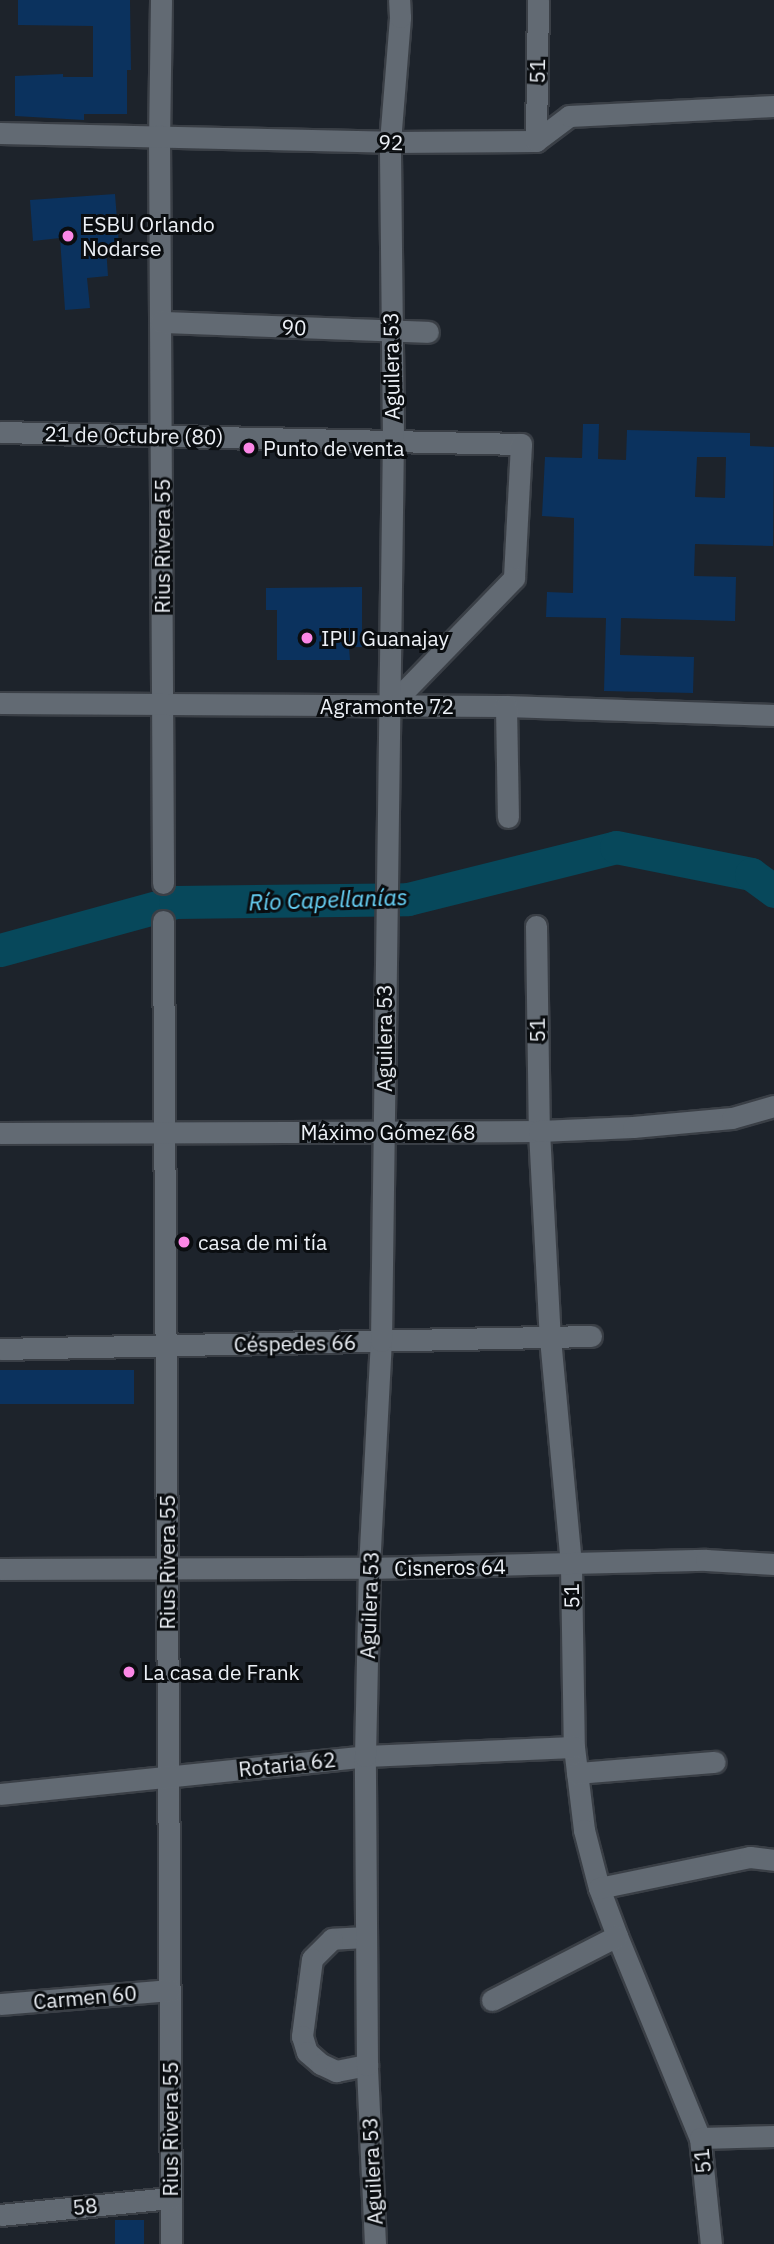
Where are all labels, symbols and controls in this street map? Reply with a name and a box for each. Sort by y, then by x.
street label: 51 [524,58,550,84]
street label: 92 [378,129,404,155]
place label: ESBU Orlando Nodarse [82,211,215,261]
marker: ESBU Orlando Nodarse [60,228,76,244]
street label: Aguilera 53 [377,312,405,420]
street label: 90 [281,314,307,340]
street label: 21 de Octubre (80) [44,421,224,449]
place label: Punto de venta [263,435,404,461]
marker: Punto de venta [241,440,257,456]
street label: Rius Rivera 55 [149,478,175,614]
place label: IPU Guanajay [321,625,449,651]
marker: IPU Guanajay [299,630,315,646]
street label: Agramonte 72 [320,693,454,719]
water label: Río Capellanías [248,882,408,916]
street label: Aguilera 53 [371,984,397,1092]
street label: 51 [524,1017,550,1043]
street label: Máximo Gómez 68 [300,1119,476,1145]
place label: casa de mi tía [198,1229,327,1255]
marker: casa de mi tía [176,1234,192,1250]
street label: Céspedes 66 [233,1329,357,1357]
street label: Rius Rivera 55 [154,1494,180,1630]
street label: Aguilera 53 [355,1551,383,1659]
street label: Cisneros 64 [394,1553,506,1581]
street label: 51 [558,1583,584,1609]
place label: La casa de Frank [143,1659,300,1685]
marker: La casa de Frank [121,1664,137,1680]
street label: Rotaria 62 [237,1746,337,1782]
street label: Carmen 60 [32,1980,138,2014]
street label: Rius Rivera 55 [157,2061,183,2197]
street label: Aguilera 53 [357,2116,387,2226]
street label: 51 [688,2147,716,2175]
street label: 58 [71,2192,99,2220]

